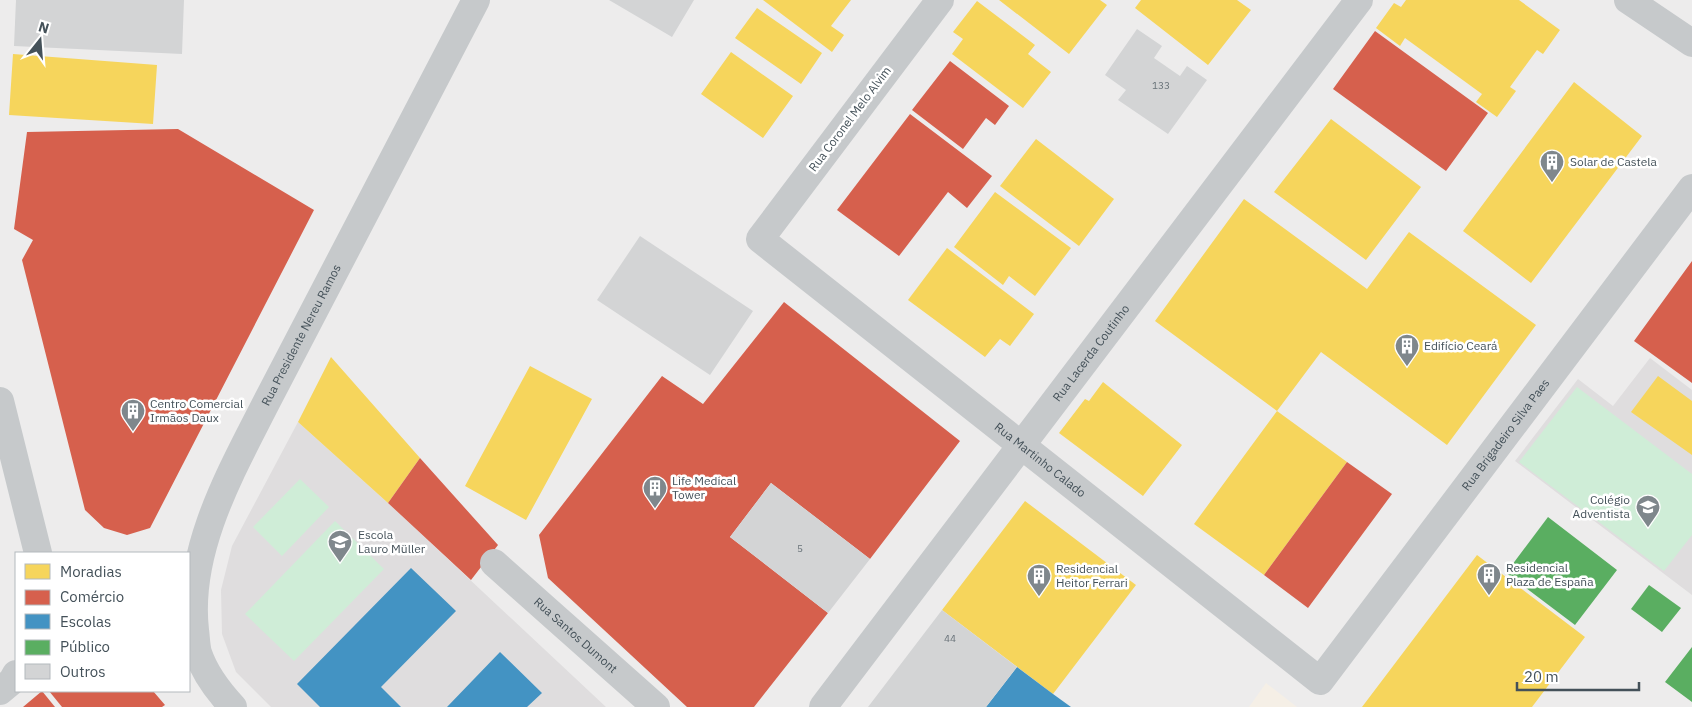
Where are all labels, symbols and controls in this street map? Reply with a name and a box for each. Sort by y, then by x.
north arrow [15,15,65,65]
text: N [36,17,51,38]
street label: Rua Coronel Melo Alvim [805,63,894,174]
house number: 133 [1152,79,1170,92]
building icon: Solar de Castela [1539,149,1565,183]
place label: Solar de Castela [1570,154,1658,169]
street label: Rua Presidente Nereu Ramos [258,261,344,408]
street label: Rua Lacerda Coutinho [1049,301,1133,404]
building icon: Edifício Ceará [1394,333,1420,367]
place label: Edifício Ceará [1424,338,1498,353]
street label: Rua Brigadeiro Silva Paes [1458,375,1553,494]
place label: Centro Comercial Irmãos Daux [150,396,243,425]
building icon: Centro Comercial Irmãos Daux [120,398,146,432]
street label: Rua Martinho Calado [992,419,1089,500]
place label: Life Medical Tower [672,473,736,502]
building icon: Life Medical Tower [642,475,668,509]
place label: Colégio Adventista [1573,492,1631,521]
school or university icon: Colégio Adventista [1635,494,1661,528]
place label: Escola Lauro Müller [358,527,426,556]
school or university icon: Escola Lauro Müller [327,529,353,563]
house number: 5 [797,542,803,555]
legend [15,552,190,692]
place label: Residencial Plaza de España [1506,560,1594,589]
place label: Residencial Heitor Ferrari [1056,561,1128,590]
text: Moradias [60,562,122,581]
building icon: Residencial Plaza de España [1476,562,1502,596]
building icon: Residencial Heitor Ferrari [1026,563,1052,597]
text: Comércio [60,587,124,606]
street label: Rua Santos Dumont [531,594,621,676]
text: Escolas [60,612,111,631]
house number: 44 [944,632,956,645]
text: Público [60,637,110,656]
scale bar [1517,660,1640,692]
text: Outros [60,662,106,681]
text: 20 m [1524,667,1559,686]

